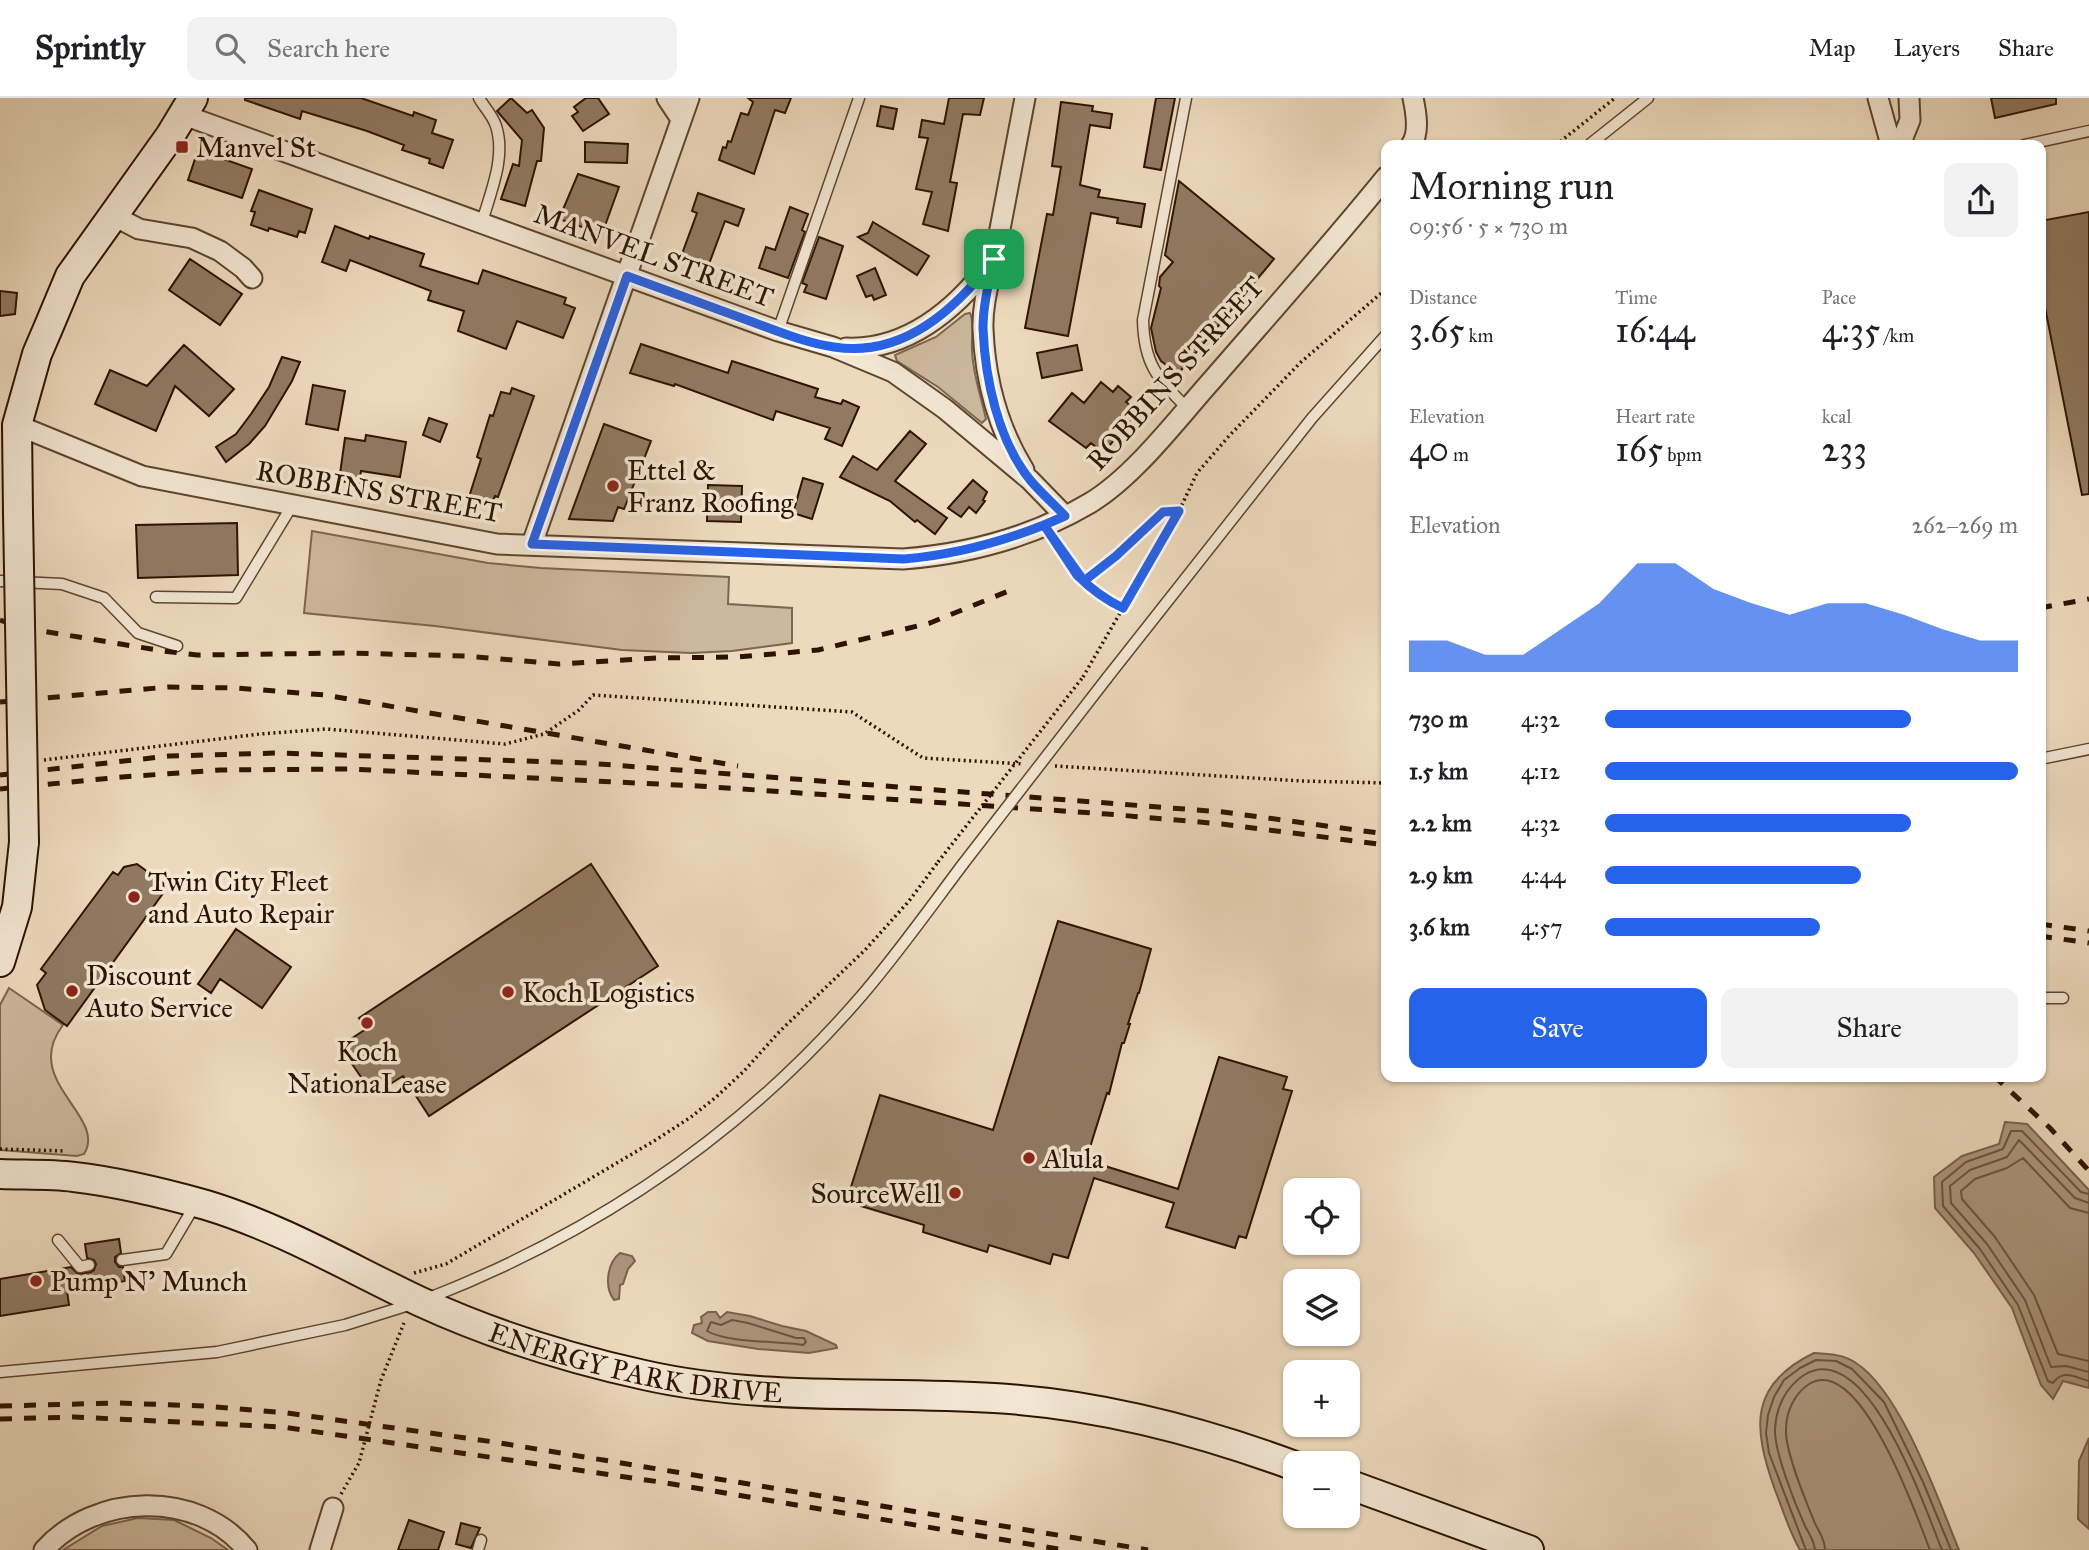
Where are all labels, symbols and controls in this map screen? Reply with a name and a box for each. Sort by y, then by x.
search box [187,17,677,80]
text: Sprintly [35,28,145,68]
icon: search [211,29,249,67]
text: Search here [267,32,390,64]
text: Map [1809,33,1856,63]
text: Layers [1894,33,1960,63]
text: Share [1998,33,2054,63]
place label: Manvel St [196,130,316,165]
marker: Manvel St [174,139,190,155]
text: Morning run [1409,163,1614,209]
button: share [1944,163,2018,237]
street label: MANVEL STREET [529,196,778,315]
text: 09:56 · 5 × 730 m [1409,212,1568,240]
pin [964,229,1024,289]
icon: arrive [975,240,1013,278]
street label: ROBBINS STREET [1079,269,1272,478]
text: Distance [1409,286,1477,309]
text: Time [1615,286,1657,309]
text: Pace [1822,286,1856,309]
text: 3.65 [1409,309,1465,352]
text: 16:44 [1615,309,1695,352]
text: 4:35 [1822,309,1880,352]
text: km [1465,324,1493,347]
text: /km [1880,324,1914,347]
text: Elevation [1409,405,1484,428]
text: Heart rate [1615,405,1695,428]
text: kcal [1822,405,1852,428]
text: 40 [1409,428,1449,471]
text: 165 [1615,428,1663,471]
text: 233 [1822,428,1867,471]
text: m [1449,443,1469,466]
text: bpm [1663,443,1702,466]
street label: ROBBINS STREET [253,453,504,530]
place label: Ettel & Franz Roofing [627,453,795,520]
marker: Ettel & Franz Roofing [605,478,621,494]
text: Elevation [1409,511,1500,539]
text: 262–269 m [1912,511,2018,539]
text: 730 m [1409,705,1468,733]
text: 4:32 [1521,705,1560,733]
text: 1.5 km [1409,757,1468,785]
text: 4:12 [1521,757,1560,785]
text: 2.2 km [1409,809,1472,837]
text: 4:32 [1521,809,1560,837]
text: 2.9 km [1409,861,1473,889]
text: 4:44 [1521,861,1565,889]
place label: Twin City Fleet and Auto Repair [148,864,335,931]
marker: Twin City Fleet and Auto Repair [126,889,142,905]
text: 3.6 km [1409,913,1470,941]
text: 4:57 [1521,913,1563,941]
place label: Discount Auto Service [85,958,233,1025]
place label: Koch Logistics [522,975,695,1010]
marker: Discount Auto Service [64,983,80,999]
marker: Koch Logistics [500,984,516,1000]
button: Save [1409,988,1707,1068]
button: Share [1721,988,2018,1068]
marker: Koch NationaLease [359,1015,375,1031]
place label: Koch NationaLease [287,1034,447,1101]
place label: Alula [1042,1141,1104,1176]
marker: Alula [1021,1150,1037,1166]
place label: SourceWell [810,1176,941,1211]
map controls [1283,1178,1360,1528]
button: locate [1283,1178,1360,1255]
marker: SourceWell [947,1185,963,1201]
place label: Pump N' Munch [50,1264,248,1299]
button: layers [1283,1269,1360,1346]
marker: Pump N' Munch [28,1273,44,1289]
street label: ENERGY PARK DRIVE [484,1314,783,1410]
button: + [1283,1360,1360,1437]
button: − [1283,1451,1360,1528]

